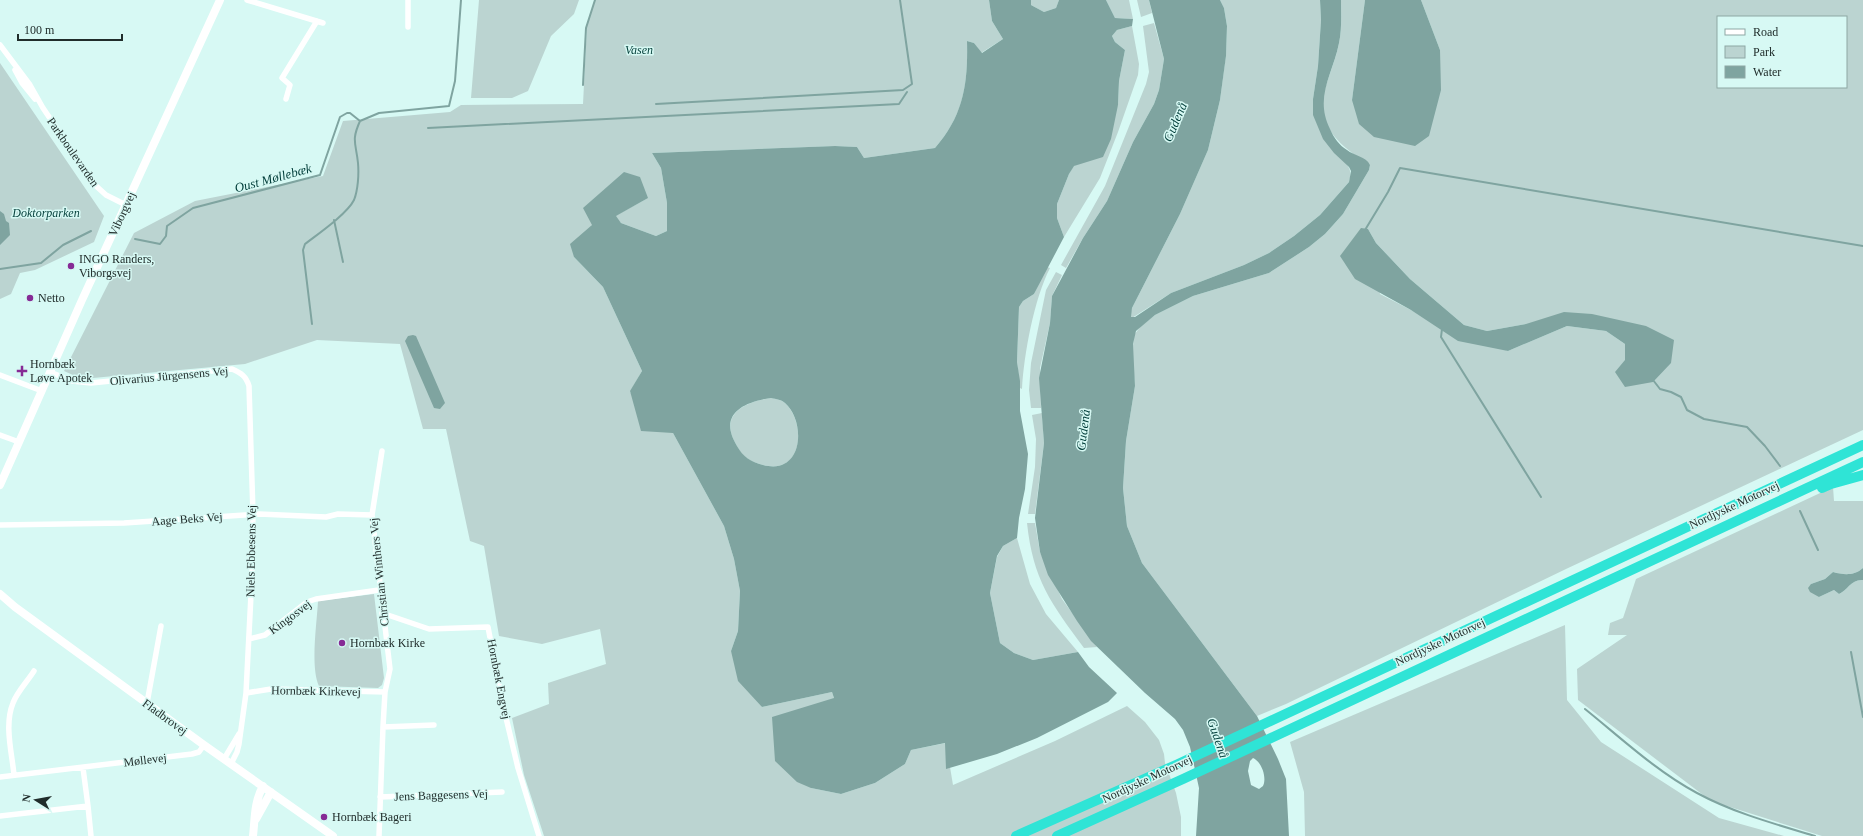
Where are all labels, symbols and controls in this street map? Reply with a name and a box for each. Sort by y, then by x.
scale bar [18,16,122,42]
legend [1717,16,1847,88]
text: 100 m [24,23,55,37]
text: Road [1753,25,1778,39]
park label: Vasen [625,43,653,57]
text: Park [1753,45,1775,59]
text: Water [1753,65,1781,79]
water label: Gudenå [1160,100,1190,144]
street label: Parkboulevarden [44,115,102,189]
water label: Oust Møllebæk [233,160,313,195]
street label: Viborgvej [106,189,138,239]
park label: Doktorparken [11,206,80,220]
place label: INGO Randers, Viborgsvej [79,252,154,280]
marker: INGO Randers, Viborgsvej [66,261,76,271]
place label: Netto [38,291,65,305]
marker: Netto [25,293,35,303]
place label: Hornbæk Løve Apotek [30,357,92,385]
street label: Olivarius Jürgensens Vej [109,364,229,388]
marker: Hornbæk Løve Apotek [17,366,27,376]
water label: Gudenå [1073,408,1093,451]
street label: Nordjyske Motorvej [1687,478,1781,532]
street label: Niels Ebbesens Vej [243,505,259,597]
street label: Aage Beks Vej [151,510,223,528]
street label: Christian Winthers Vej [366,517,392,627]
street label: Kingosvej [266,597,314,637]
street label: Nordjyske Motorvej [1393,615,1487,669]
place label: Hornbæk Kirke [350,636,425,650]
marker: Hornbæk Kirke [337,638,347,648]
street label: Hornbæk Engvej [484,638,514,720]
street label: Hornbæk Kirkevej [271,683,361,699]
street label: Fladbrovej [140,696,190,738]
water label: Gudenå [1204,716,1232,760]
street label: Møllevej [123,750,167,770]
street label: Nordjyske Motorvej [1100,752,1194,806]
north arrow [16,780,56,820]
street label: Jens Baggesens Vej [394,786,488,804]
text: N [20,793,33,803]
place label: Hornbæk Bageri [332,810,412,824]
marker: Hornbæk Bageri [319,812,329,822]

